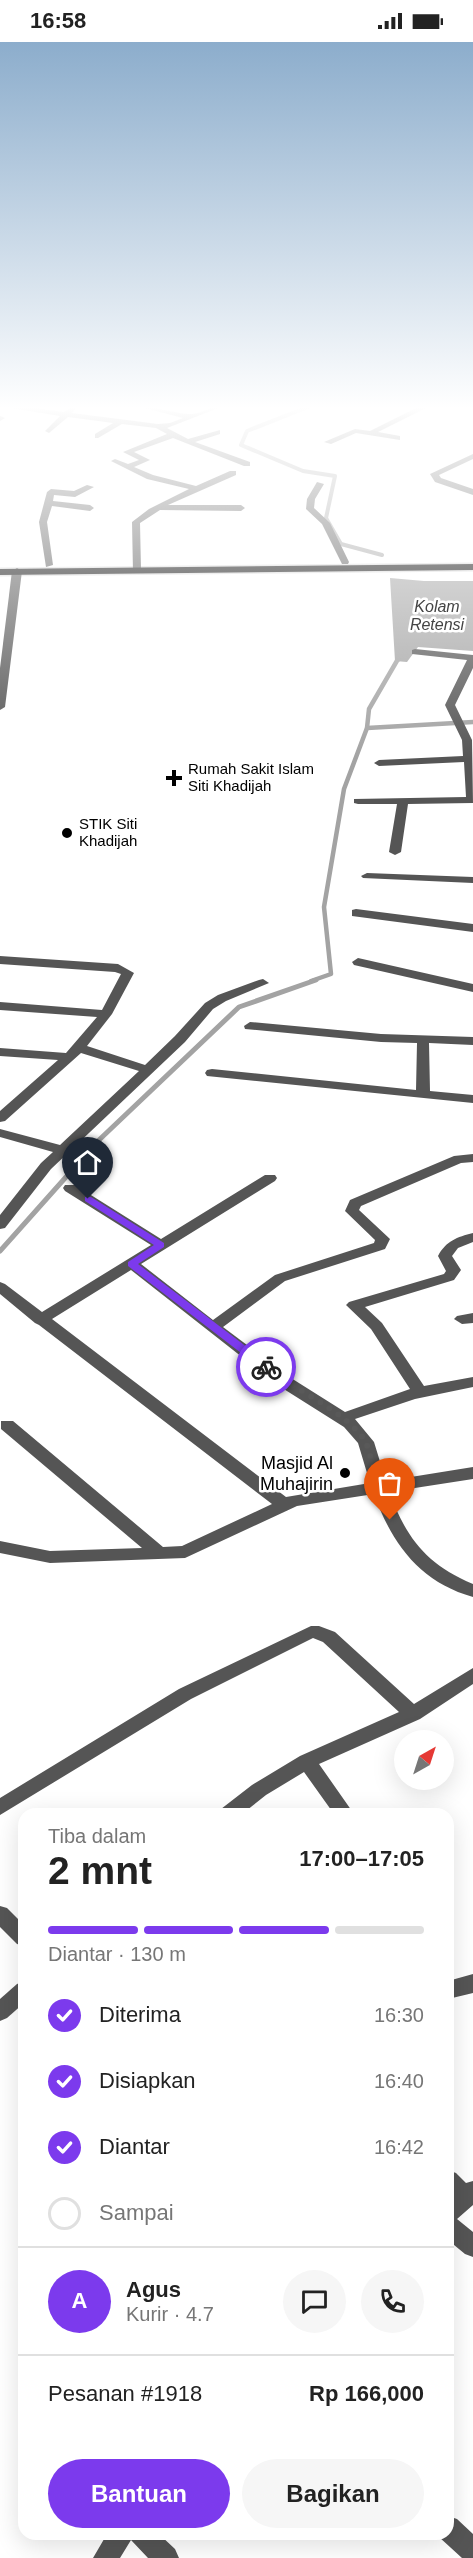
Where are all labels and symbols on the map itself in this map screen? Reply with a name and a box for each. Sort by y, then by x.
water label: Kolam Retensi [410,598,465,633]
place label: Rumah Sakit Islam Siti Khadijah [188,760,314,794]
marker: Rumah Sakit Islam Siti Khadijah [165,769,183,787]
place label: STIK Siti Khadijah [79,815,137,849]
marker: STIK Siti Khadijah [60,826,74,840]
pin [62,1137,113,1199]
courier [236,1337,296,1397]
place label: Masjid Al Muhajirin [260,1453,333,1494]
pin [364,1458,415,1520]
marker: Masjid Al Muhajirin [338,1466,352,1480]
north arrow [394,1730,454,1790]

